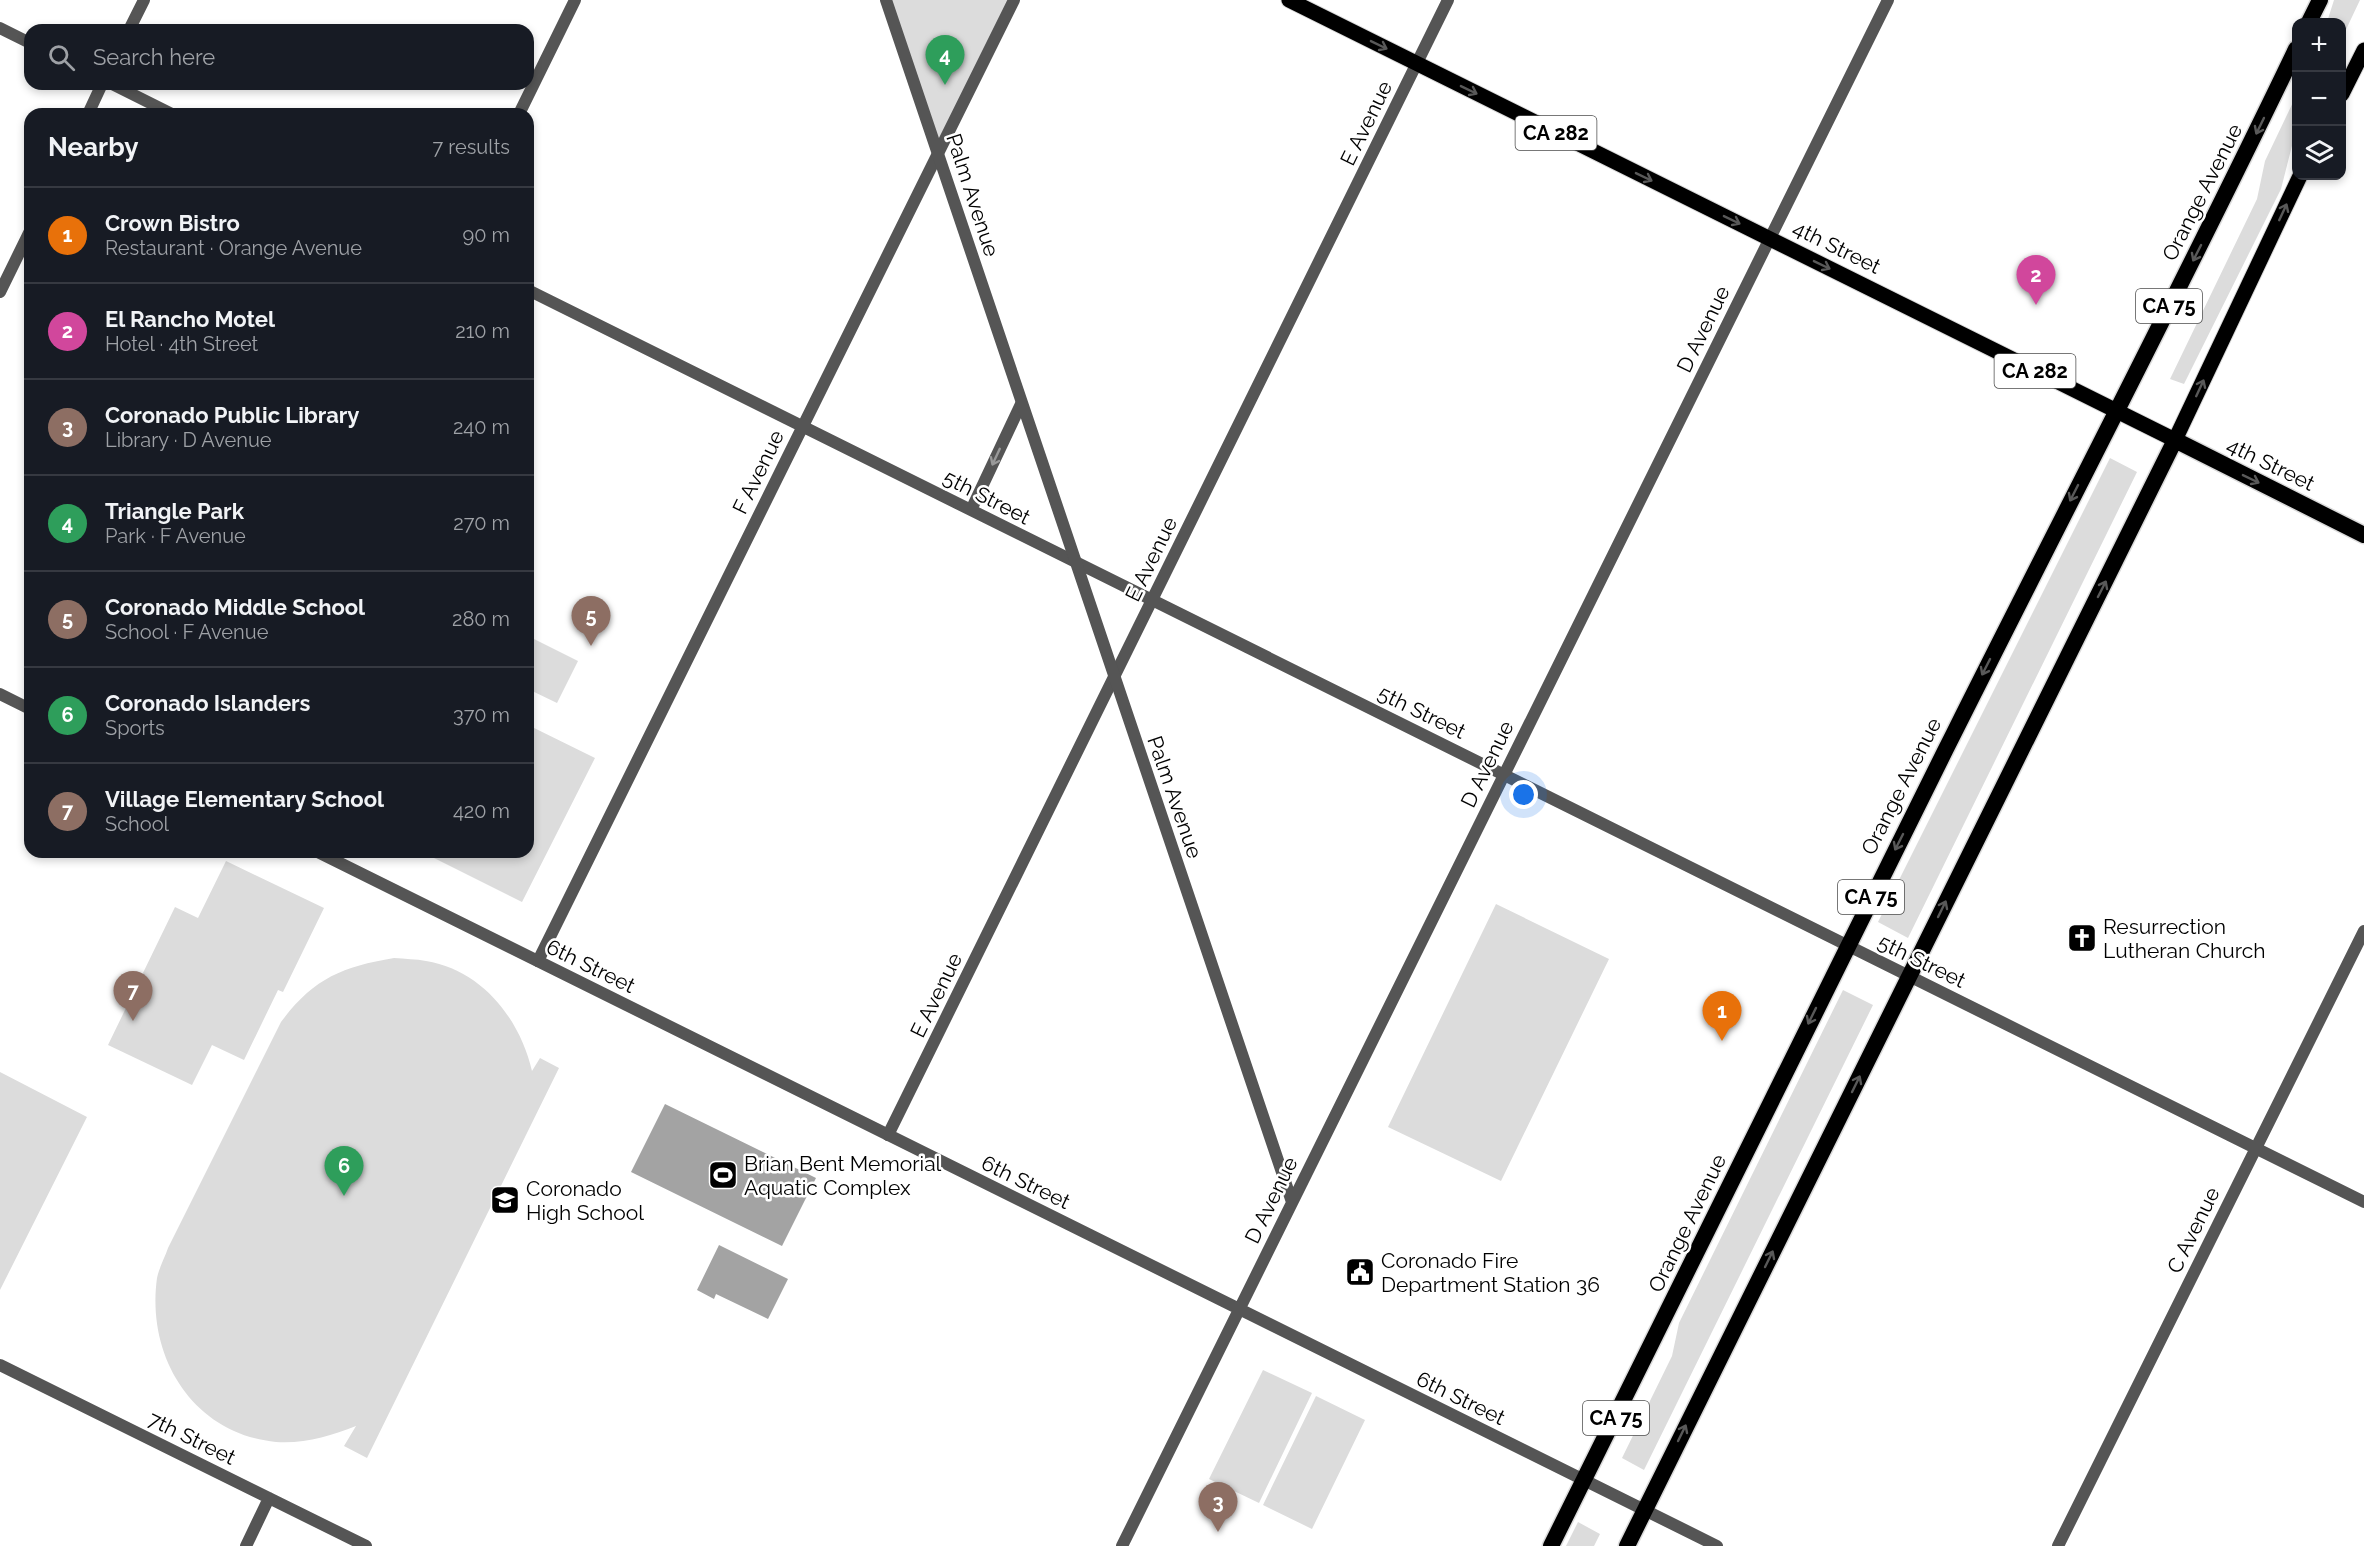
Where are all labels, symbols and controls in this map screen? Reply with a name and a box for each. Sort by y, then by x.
map controls [2292,18,2346,180]
button: + [2292,18,2346,72]
search box [24,24,534,90]
pin: 4 [926,36,964,85]
one-way arrow [1369,39,1387,51]
icon: search [45,41,78,74]
text: Search here [93,44,215,70]
button: − [2292,72,2346,126]
street label: E Avenue [1335,77,1397,169]
one-way arrow [1460,85,1478,96]
road number: CA 282 [1516,116,1596,150]
one-way arrow [2253,116,2265,134]
street label: Orange Avenue [2157,119,2247,265]
button: layers [2292,126,2346,180]
street label: Palm Avenue [941,130,1005,260]
text: Nearby [48,132,138,162]
text: 7 results [432,135,510,159]
one-way arrow [1635,171,1653,183]
one-way arrow [2278,203,2290,221]
text: Crown Bistro [105,210,240,236]
one-way arrow [1723,215,1741,226]
street label: 4th Street [1789,215,1885,279]
text: 1 [63,223,72,247]
text: 90 m [463,223,510,247]
text: Restaurant · Orange Avenue [105,236,362,260]
one-way arrow [2190,244,2202,262]
pin: 2 [2016,256,2056,305]
one-way arrow [1813,259,1831,271]
street label: D Avenue [1671,282,1735,376]
road number: CA 75 [2136,289,2202,323]
text: El Rancho Motel [105,306,275,332]
text: 2 [62,319,73,343]
text: 210 m [455,319,510,343]
text: Hotel · 4th Street [105,332,258,356]
road number: CA 282 [1994,354,2076,388]
one-way arrow [2194,379,2206,397]
text: Coronado Public Library [105,402,359,428]
text: 3 [62,415,73,439]
text: 240 m [453,415,510,439]
street label: F Avenue [727,426,789,518]
text: Library · D Avenue [105,428,272,452]
street label: 4th Street [2223,432,2319,496]
one-way arrow [990,447,1002,465]
street label: 5th Street [939,464,1035,530]
one-way arrow [2242,474,2260,485]
one-way arrow [2067,484,2079,502]
text: Triangle Park [105,498,244,524]
text: 4 [62,511,73,535]
text: 270 m [453,511,510,535]
street label: E Avenue [1120,513,1182,605]
text: Park · F Avenue [105,524,246,548]
one-way arrow [2096,581,2108,599]
text: Coronado Middle School [105,594,365,620]
pin: 5 [572,596,610,646]
text: 5 [62,607,73,631]
text: 280 m [452,607,510,631]
text: School · F Avenue [105,620,268,644]
one-way arrow [1980,658,1991,676]
street label: 5th Street [1374,680,1470,744]
text: Coronado Islanders [105,690,310,716]
text: 6 [61,703,74,727]
text: 370 m [453,703,510,727]
street label: Orange Avenue [1856,713,1946,859]
text: Sports [105,716,165,740]
street label: D Avenue [1455,717,1519,811]
street label: Palm Avenue [1142,733,1208,861]
your location [1509,780,1538,809]
text: Village Elementary School [105,786,384,812]
text: 7 [62,799,73,823]
text: 420 m [453,799,510,823]
text: School [105,812,169,836]
one-way arrow [1892,832,1904,850]
road number: CA 75 [1838,880,1904,914]
one-way arrow [1937,901,1949,919]
place label: Resurrection Lutheran Church [2103,914,2266,963]
church icon: Resurrection Lutheran Church [2066,922,2098,954]
street label: 5th Street [1874,929,1970,993]
street label: 6th Street [543,934,639,998]
street label: E Avenue [905,949,967,1041]
pin: 7 [114,972,152,1021]
pin: 1 [1702,992,1742,1041]
one-way arrow [1806,1007,1817,1025]
one-way arrow [1850,1075,1862,1093]
pin: 6 [324,1146,364,1196]
street label: 6th Street [978,1150,1074,1214]
street label: Orange Avenue [1643,1150,1731,1296]
place label: Brian Bent Memorial Aquatic Complex [744,1151,942,1200]
street label: D Avenue [1239,1153,1303,1247]
sports icon: Brian Bent Memorial Aquatic Complex [707,1159,739,1191]
place label: Coronado High School [526,1176,644,1225]
street label: C Avenue [2161,1183,2225,1277]
school or university icon: Coronado High School [489,1184,521,1216]
place label: Coronado Fire Department Station 36 [1381,1248,1600,1297]
one-way arrow [1764,1250,1775,1268]
public building icon: Coronado Fire Department Station 36 [1344,1256,1376,1288]
street label: 6th Street [1413,1366,1509,1430]
road number: CA 75 [1583,1401,1649,1435]
street label: 7th Street [144,1406,240,1470]
one-way arrow [1677,1425,1689,1443]
pin: 3 [1198,1482,1238,1532]

